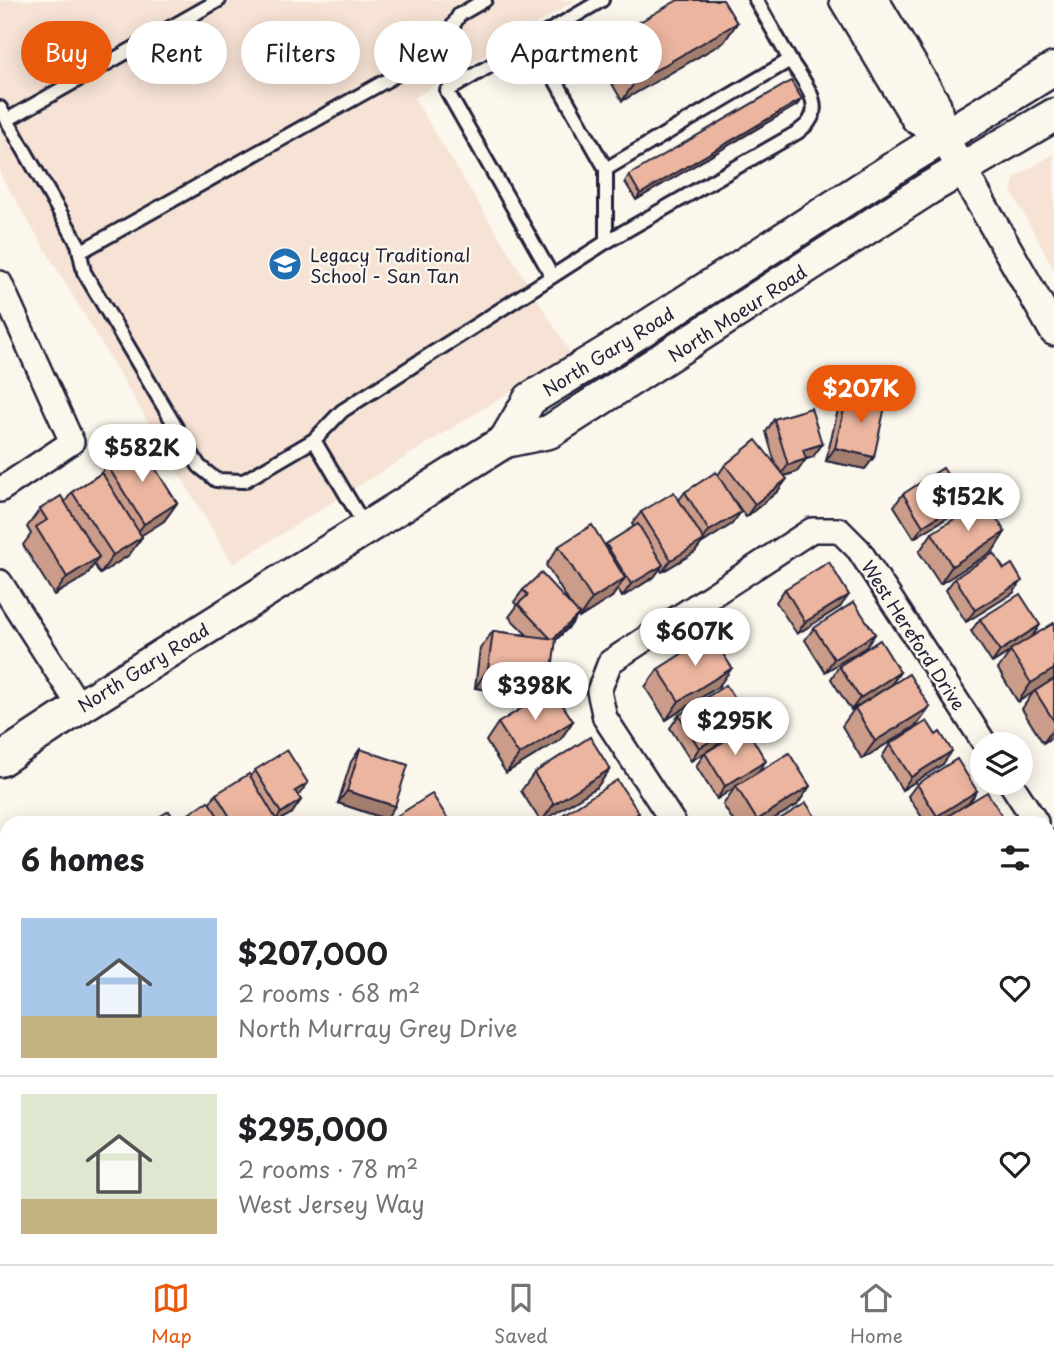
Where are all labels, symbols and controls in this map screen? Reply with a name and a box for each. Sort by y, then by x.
chip: Buy [21,21,112,84]
chip: Rent [126,21,227,84]
chip: Filters [241,21,360,84]
chip: New [374,21,472,84]
chip: Apartment [486,21,662,84]
place label: Legacy Traditional School - San Tan [310,241,470,289]
school or university icon: Legacy Traditional School - San Tan [266,245,304,283]
street label: North Moeur Road [662,258,812,368]
street label: North Gary Road [537,300,679,402]
pin: $207K [812,366,910,425]
text: $207K [823,370,899,405]
pin: $582K [93,424,191,484]
text: $582K [104,429,180,464]
pin: $152K [919,474,1017,533]
text: $152K [932,478,1004,513]
street label: West Hereford Drive [855,555,973,716]
pin: $607K [646,608,744,668]
text: $607K [656,613,734,648]
street label: North Gary Road [72,616,214,718]
pin: $398K [486,662,584,722]
text: $398K [498,667,572,702]
pin: $295K [686,698,784,757]
text: $295K [697,702,773,737]
map controls [970,732,1033,795]
button: layers [970,732,1033,795]
text: 6 homes [21,836,144,881]
icon: filters [996,839,1034,877]
text: $207,000 [238,930,388,975]
icon: home [77,946,161,1030]
icon: heart [996,969,1034,1007]
text: 2 rooms · 68 m² [238,975,420,1010]
text: North Murray Grey Drive [238,1010,517,1045]
text: $295,000 [238,1106,388,1151]
icon: home [77,1122,161,1206]
icon: heart [996,1145,1034,1183]
text: 2 rooms · 78 m² [238,1151,418,1186]
text: West Jersey Way [238,1186,425,1221]
tab: Map [151,1279,192,1349]
tab: Saved [494,1279,548,1349]
tab: Home [850,1279,903,1349]

